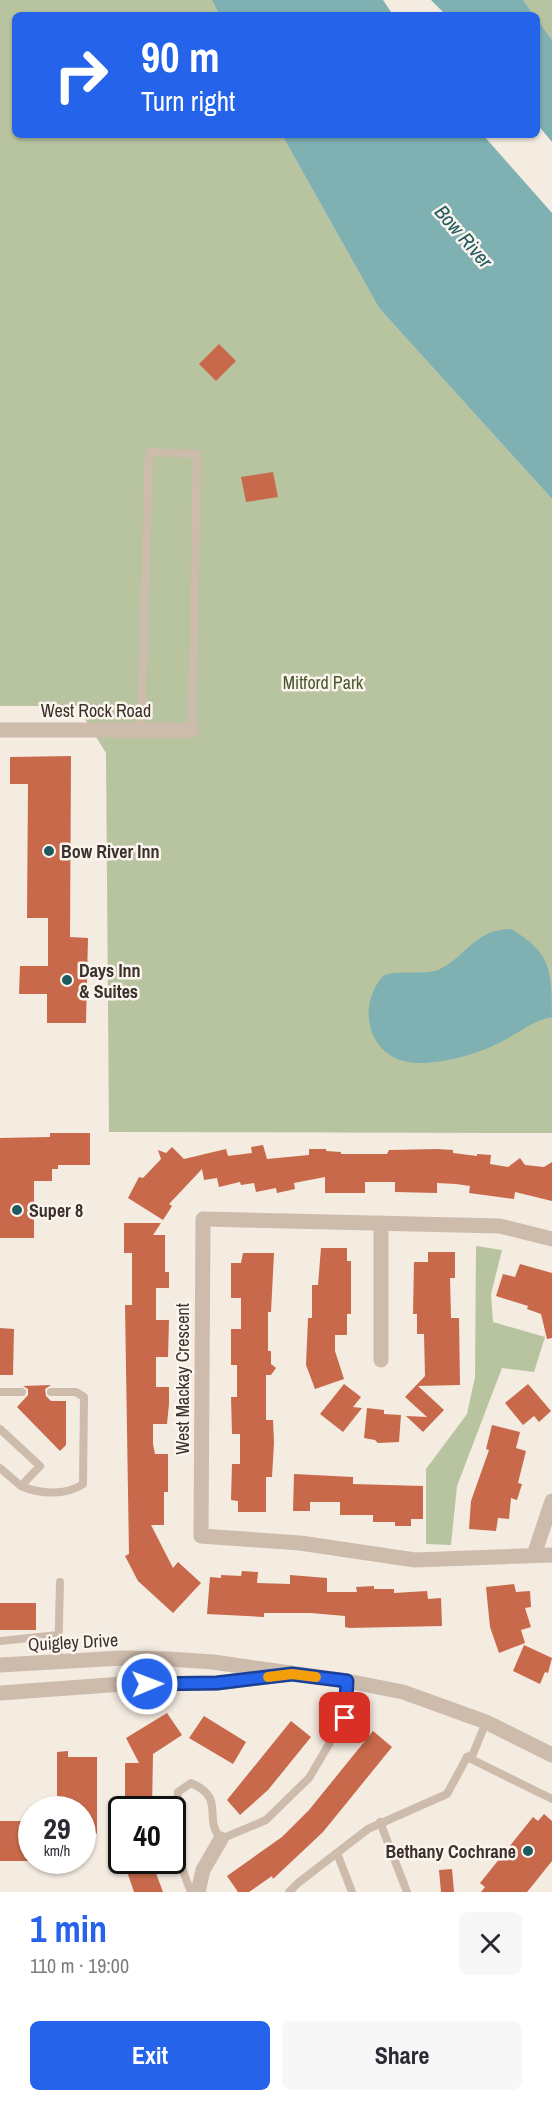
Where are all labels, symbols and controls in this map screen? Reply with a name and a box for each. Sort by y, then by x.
text: 90 m [141,29,220,85]
icon: right [42,36,120,114]
text: Turn right [141,83,235,119]
water label: Bow River [429,199,499,274]
park label: Mitford Park [283,670,364,695]
street label: West Rock Road [41,698,151,723]
place label: Bow River Inn [61,839,159,864]
marker: Bow River Inn [42,844,56,858]
place label: Days Inn & Suites [79,958,141,1004]
marker: Days Inn & Suites [60,973,74,987]
place label: Super 8 [29,1198,83,1223]
marker: Super 8 [10,1203,24,1217]
street label: West Mackay Crescent [170,1303,195,1455]
street label: Quigley Drive [27,1627,119,1657]
position arrow [115,1652,179,1716]
pin [319,1692,370,1743]
icon: arrive [328,1701,361,1734]
speed limit sign: 40 [108,1796,186,1874]
text: 29 [43,1808,71,1848]
place label: Bethany Cochrane [386,1839,516,1864]
text: km/h [44,1840,70,1861]
marker: Bethany Cochrane [521,1844,535,1858]
text: 1 min [30,1905,107,1953]
button: close [459,1912,522,1975]
text: 110 m · 19:00 [30,1952,129,1979]
button: Exit [30,2021,270,2090]
button: Share [282,2021,522,2090]

